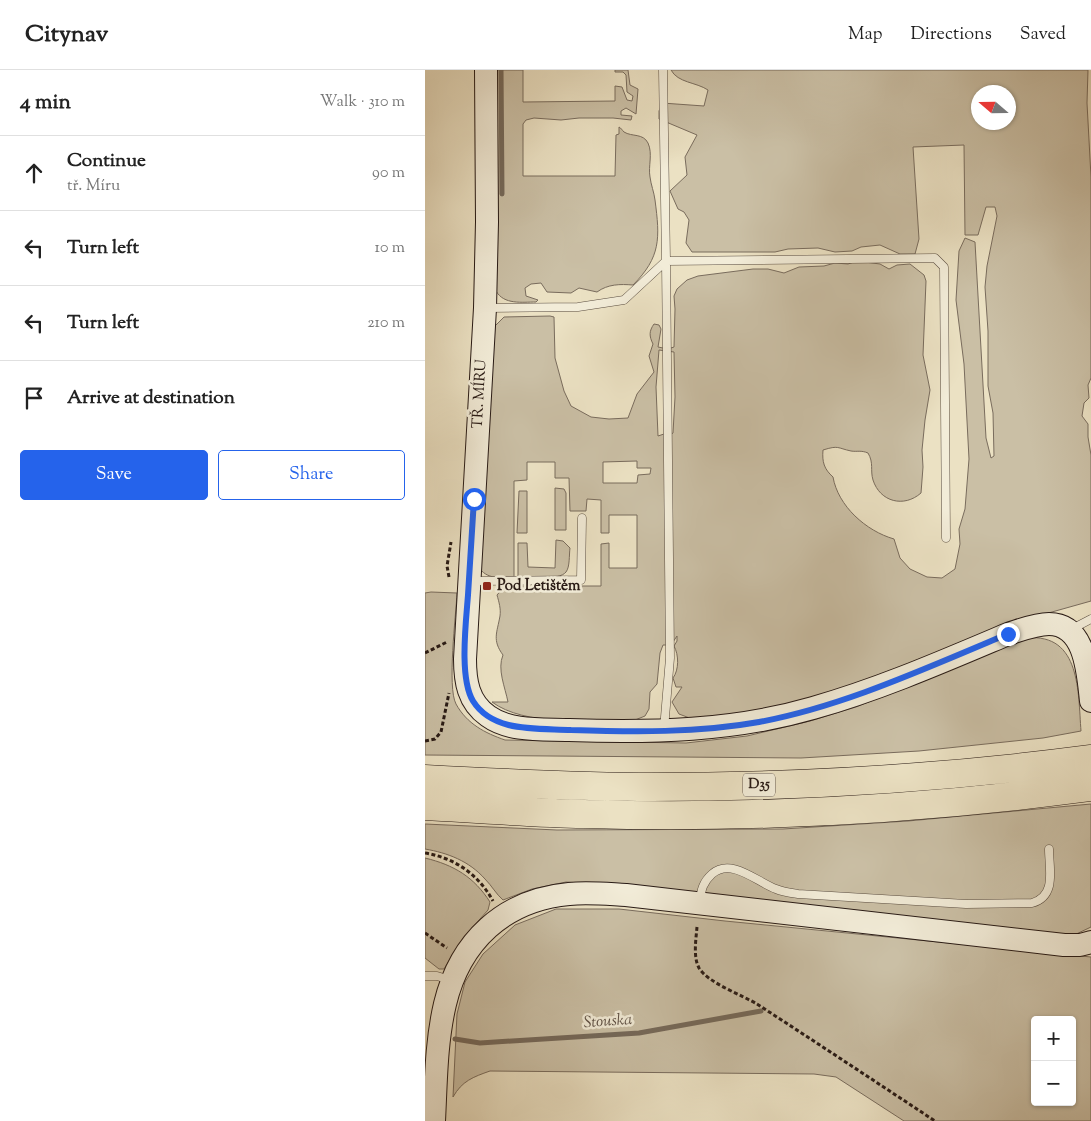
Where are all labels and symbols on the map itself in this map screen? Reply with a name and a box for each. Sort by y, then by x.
north arrow [971,85,1016,130]
street label: TŘ. MÍRU [467,359,492,429]
route start [463,488,486,511]
place label: Pod Letištěm [497,576,581,597]
marker: Pod Letištěm [481,580,493,592]
route end [997,623,1020,646]
road number: D35 [743,774,775,796]
water label: Stouska [583,1009,633,1035]

